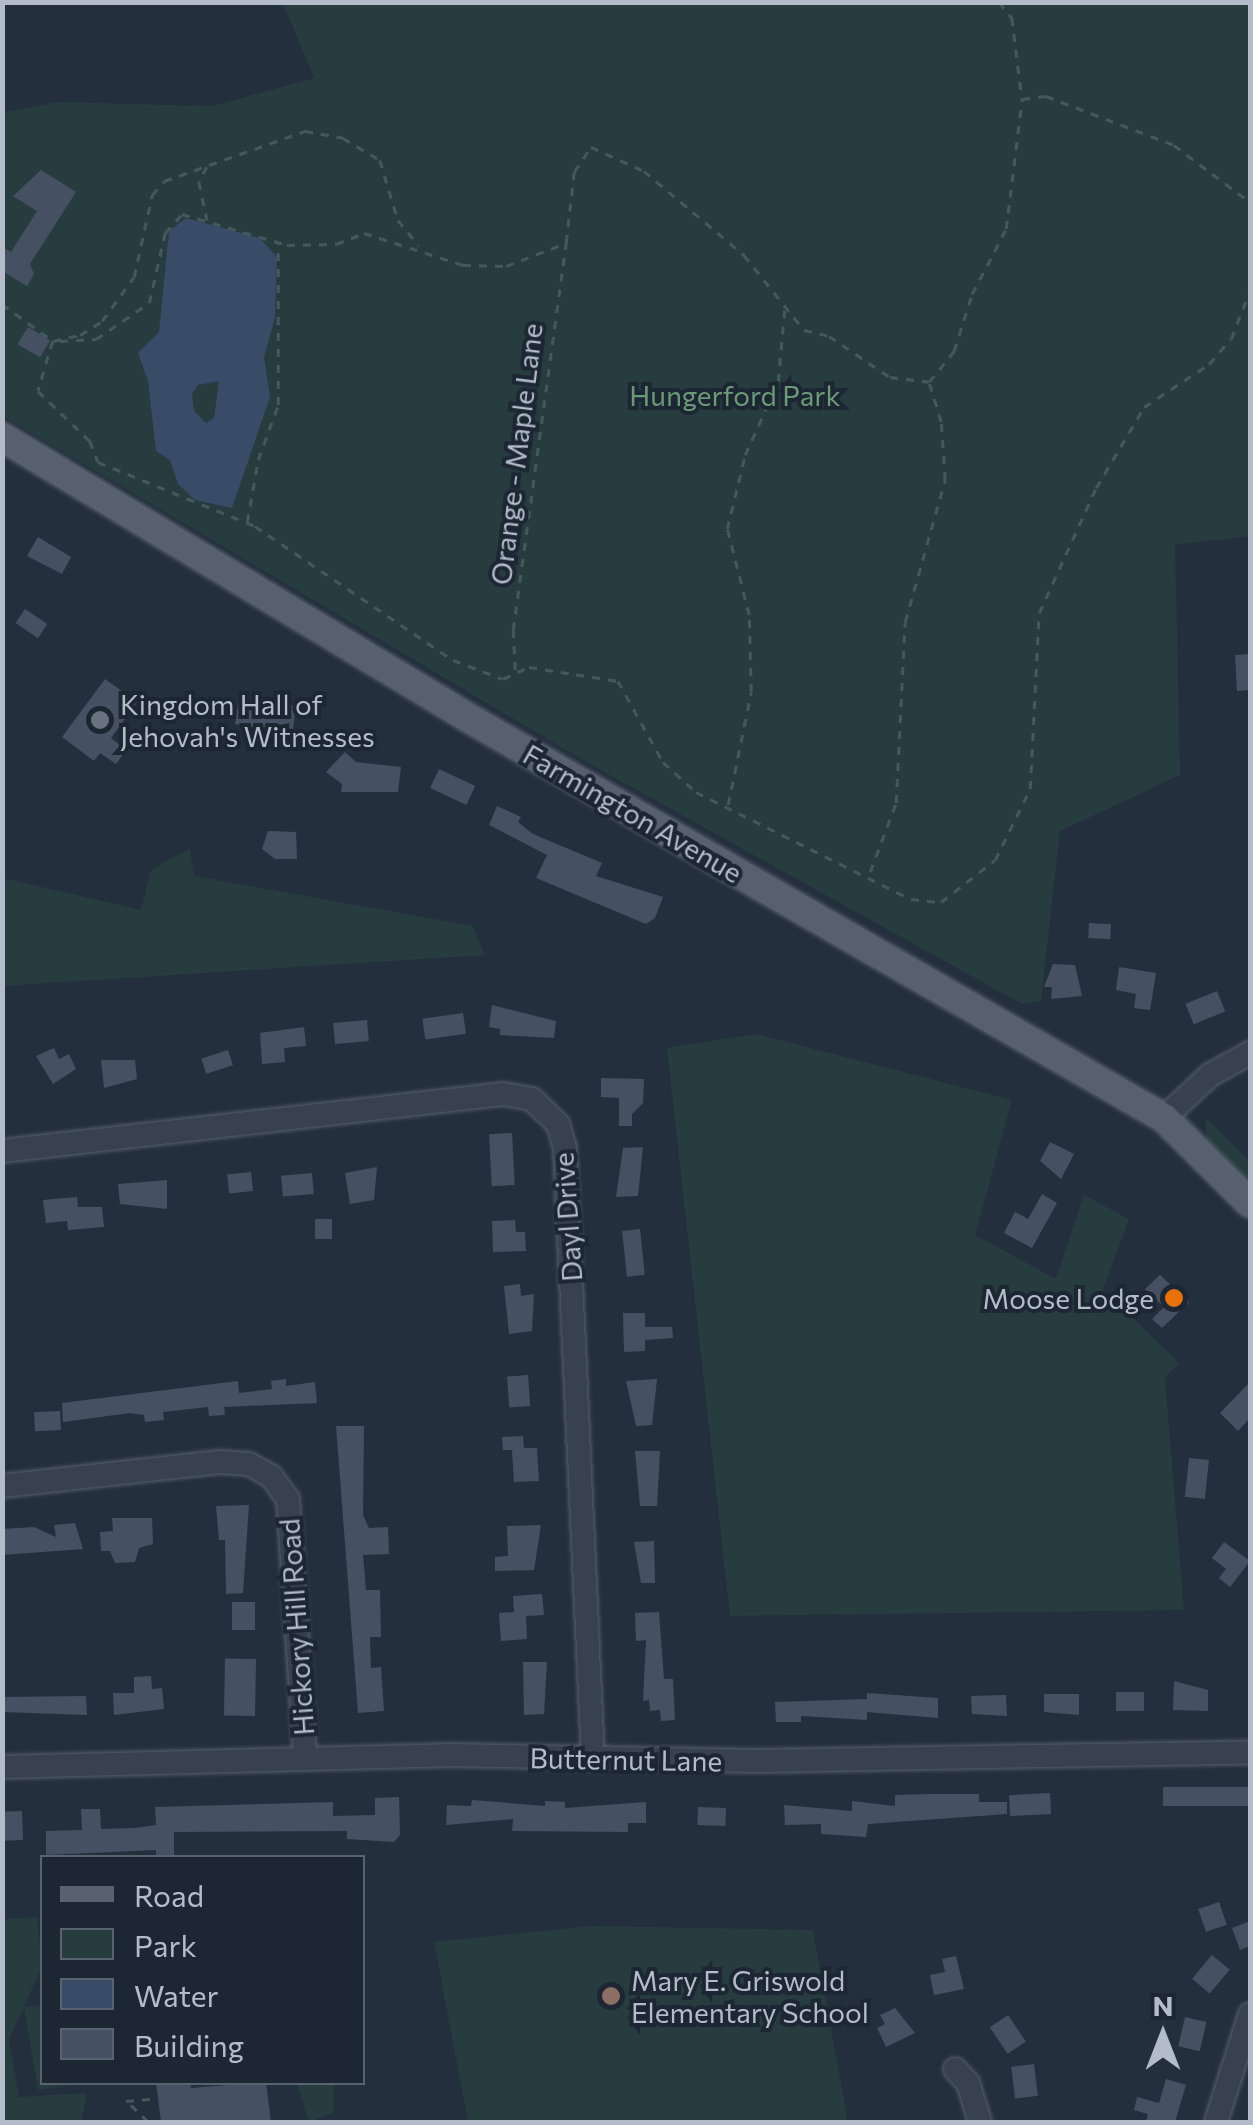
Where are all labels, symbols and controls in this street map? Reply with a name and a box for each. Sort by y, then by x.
street label: Orange - Maple Lane [483,321,549,587]
park label: Hungerford Park [629,378,841,412]
place label: Kingdom Hall of Jehovah's Witnesses [120,687,375,753]
marker: Kingdom Hall of Jehovah's Witnesses [89,709,111,731]
street label: Farmington Avenue [518,737,748,889]
street label: Dayl Drive [546,1151,588,1283]
place label: Moose Lodge [983,1281,1154,1315]
marker: Moose Lodge [1163,1287,1185,1309]
street label: Hickory Hill Road [272,1517,320,1737]
street label: Butternut Lane [530,1741,722,1777]
legend [40,1855,365,2085]
text: Road [134,1876,204,1913]
text: Park [134,1926,197,1963]
place label: Mary E. Griswold Elementary School [631,1963,869,2029]
text: Water [134,1976,219,2013]
marker: Mary E. Griswold Elementary School [600,1985,622,2007]
north arrow [1113,1985,1213,2085]
text: N [1153,1988,1174,2022]
text: Building [134,2026,244,2063]

